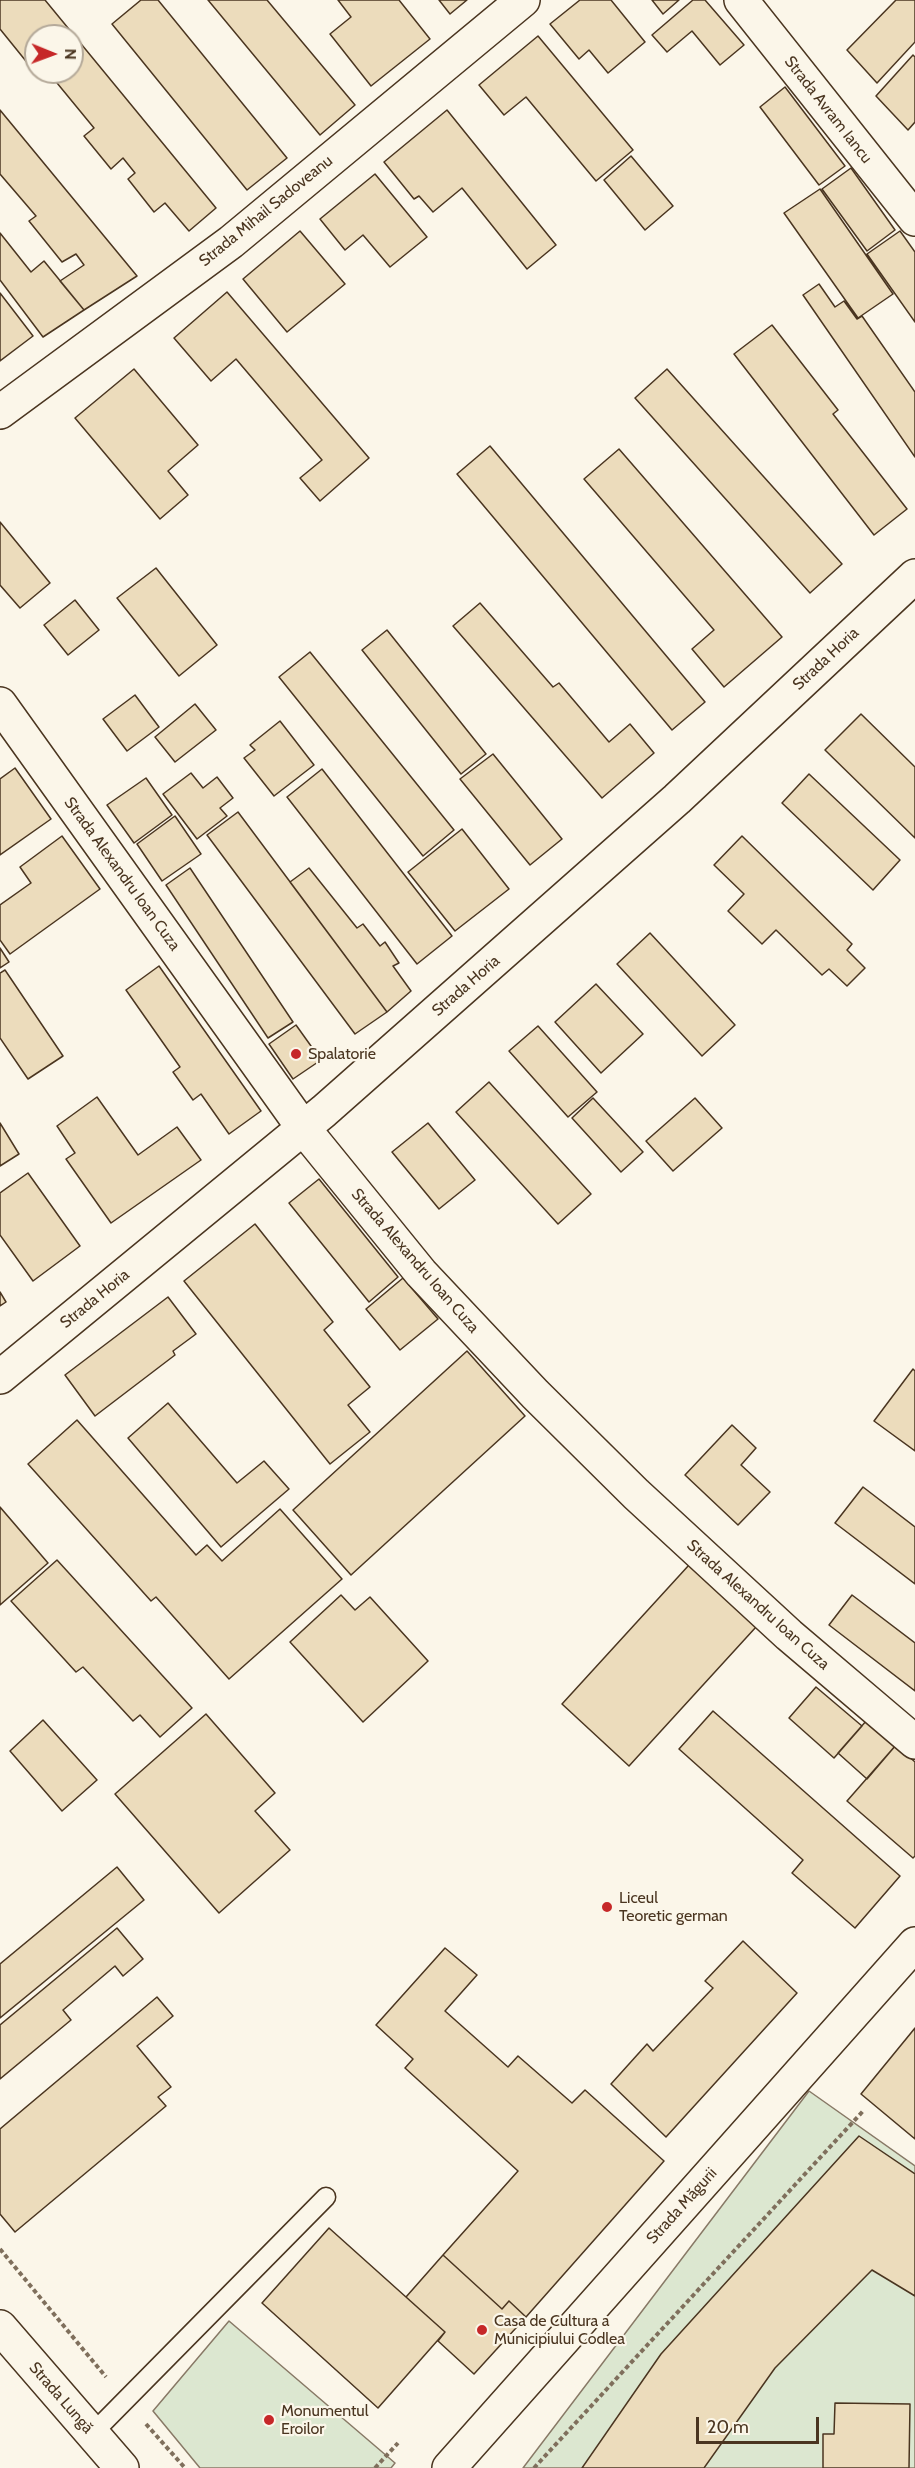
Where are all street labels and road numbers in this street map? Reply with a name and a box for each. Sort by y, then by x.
street label: Strada Avram Iancu [780,53,876,167]
street label: Strada Mihail Sadoveanu [195,151,337,271]
street label: Strada Horia [789,624,863,694]
street label: Strada Alexandru Ioan Cuza [60,794,184,954]
street label: Strada Horia [428,951,504,1021]
street label: Strada Alexandru Ioan Cuza [347,1185,483,1337]
street label: Strada Horia [57,1265,133,1333]
street label: Strada Alexandru Ioan Cuza [683,1536,833,1674]
street label: Strada Măgurii [643,2164,721,2248]
street label: Strada Lungă [25,2358,97,2438]

